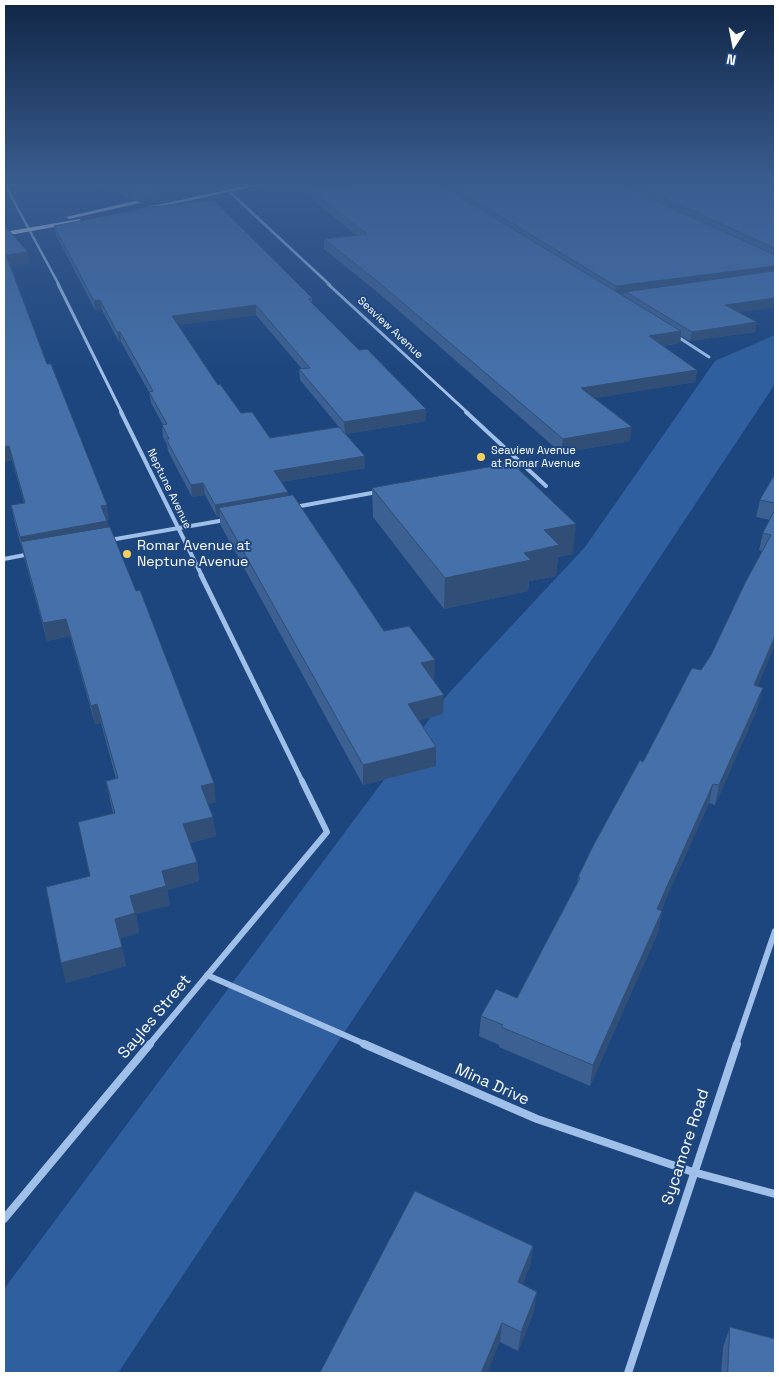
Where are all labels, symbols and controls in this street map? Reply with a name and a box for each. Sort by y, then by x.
north arrow [709,20,759,70]
text: N [725,50,737,69]
street label: Seaview Avenue [354,294,426,362]
place label: Seaview Avenue at Romar Avenue [491,444,580,470]
street label: Neptune Avenue [144,447,194,531]
marker: Seaview Avenue at Romar Avenue [475,451,487,463]
place label: Romar Avenue at Neptune Avenue [137,538,251,570]
marker: Romar Avenue at Neptune Avenue [121,548,133,560]
street label: Sayles Street [114,971,196,1063]
street label: Mina Drive [452,1060,532,1110]
street label: Sycamore Road [658,1087,714,1207]

